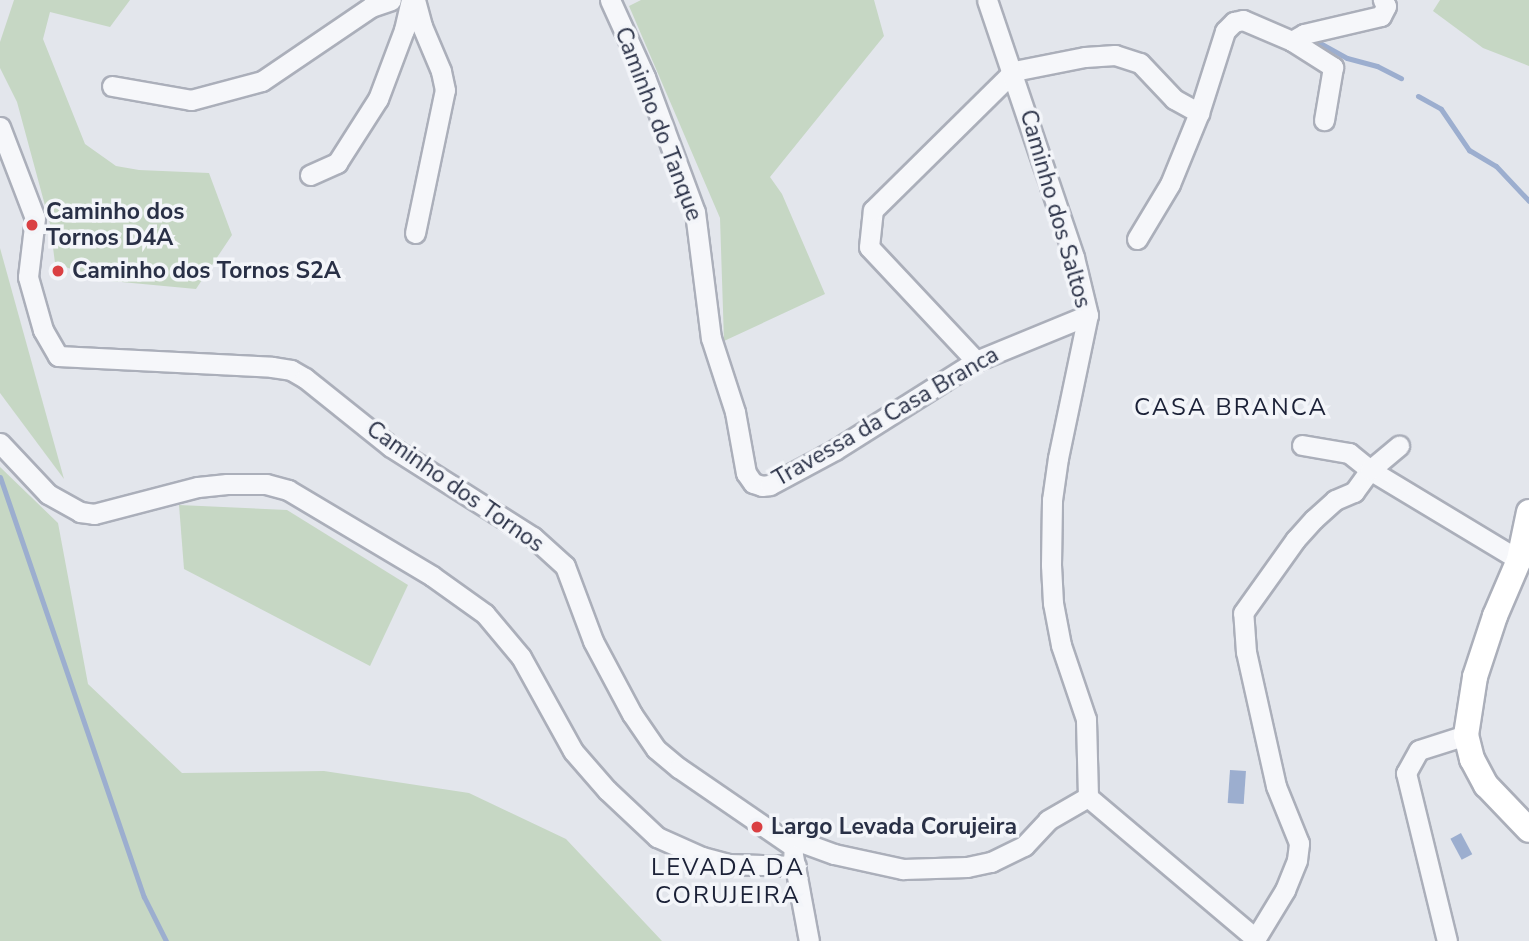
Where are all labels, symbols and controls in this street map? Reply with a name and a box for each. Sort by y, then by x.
street label: Caminho do Tanque [608,23,708,225]
street label: Caminho dos Saltos [1013,107,1097,311]
place label: Caminho dos Tornos D4A [46,198,184,252]
marker: Caminho dos Tornos D4A [24,217,40,233]
place label: Caminho dos Tornos S2A [72,257,341,285]
marker: Caminho dos Tornos S2A [50,263,66,279]
street label: Travessa da Casa Branca [768,341,1004,493]
district label: CASA BRANCA [1135,394,1327,422]
street label: Caminho dos Tornos [361,415,549,559]
place label: Largo Levada Corujeira [771,813,1017,841]
marker: Largo Levada Corujeira [749,819,765,835]
district label: LEVADA DA CORUJEIRA [652,854,804,910]

